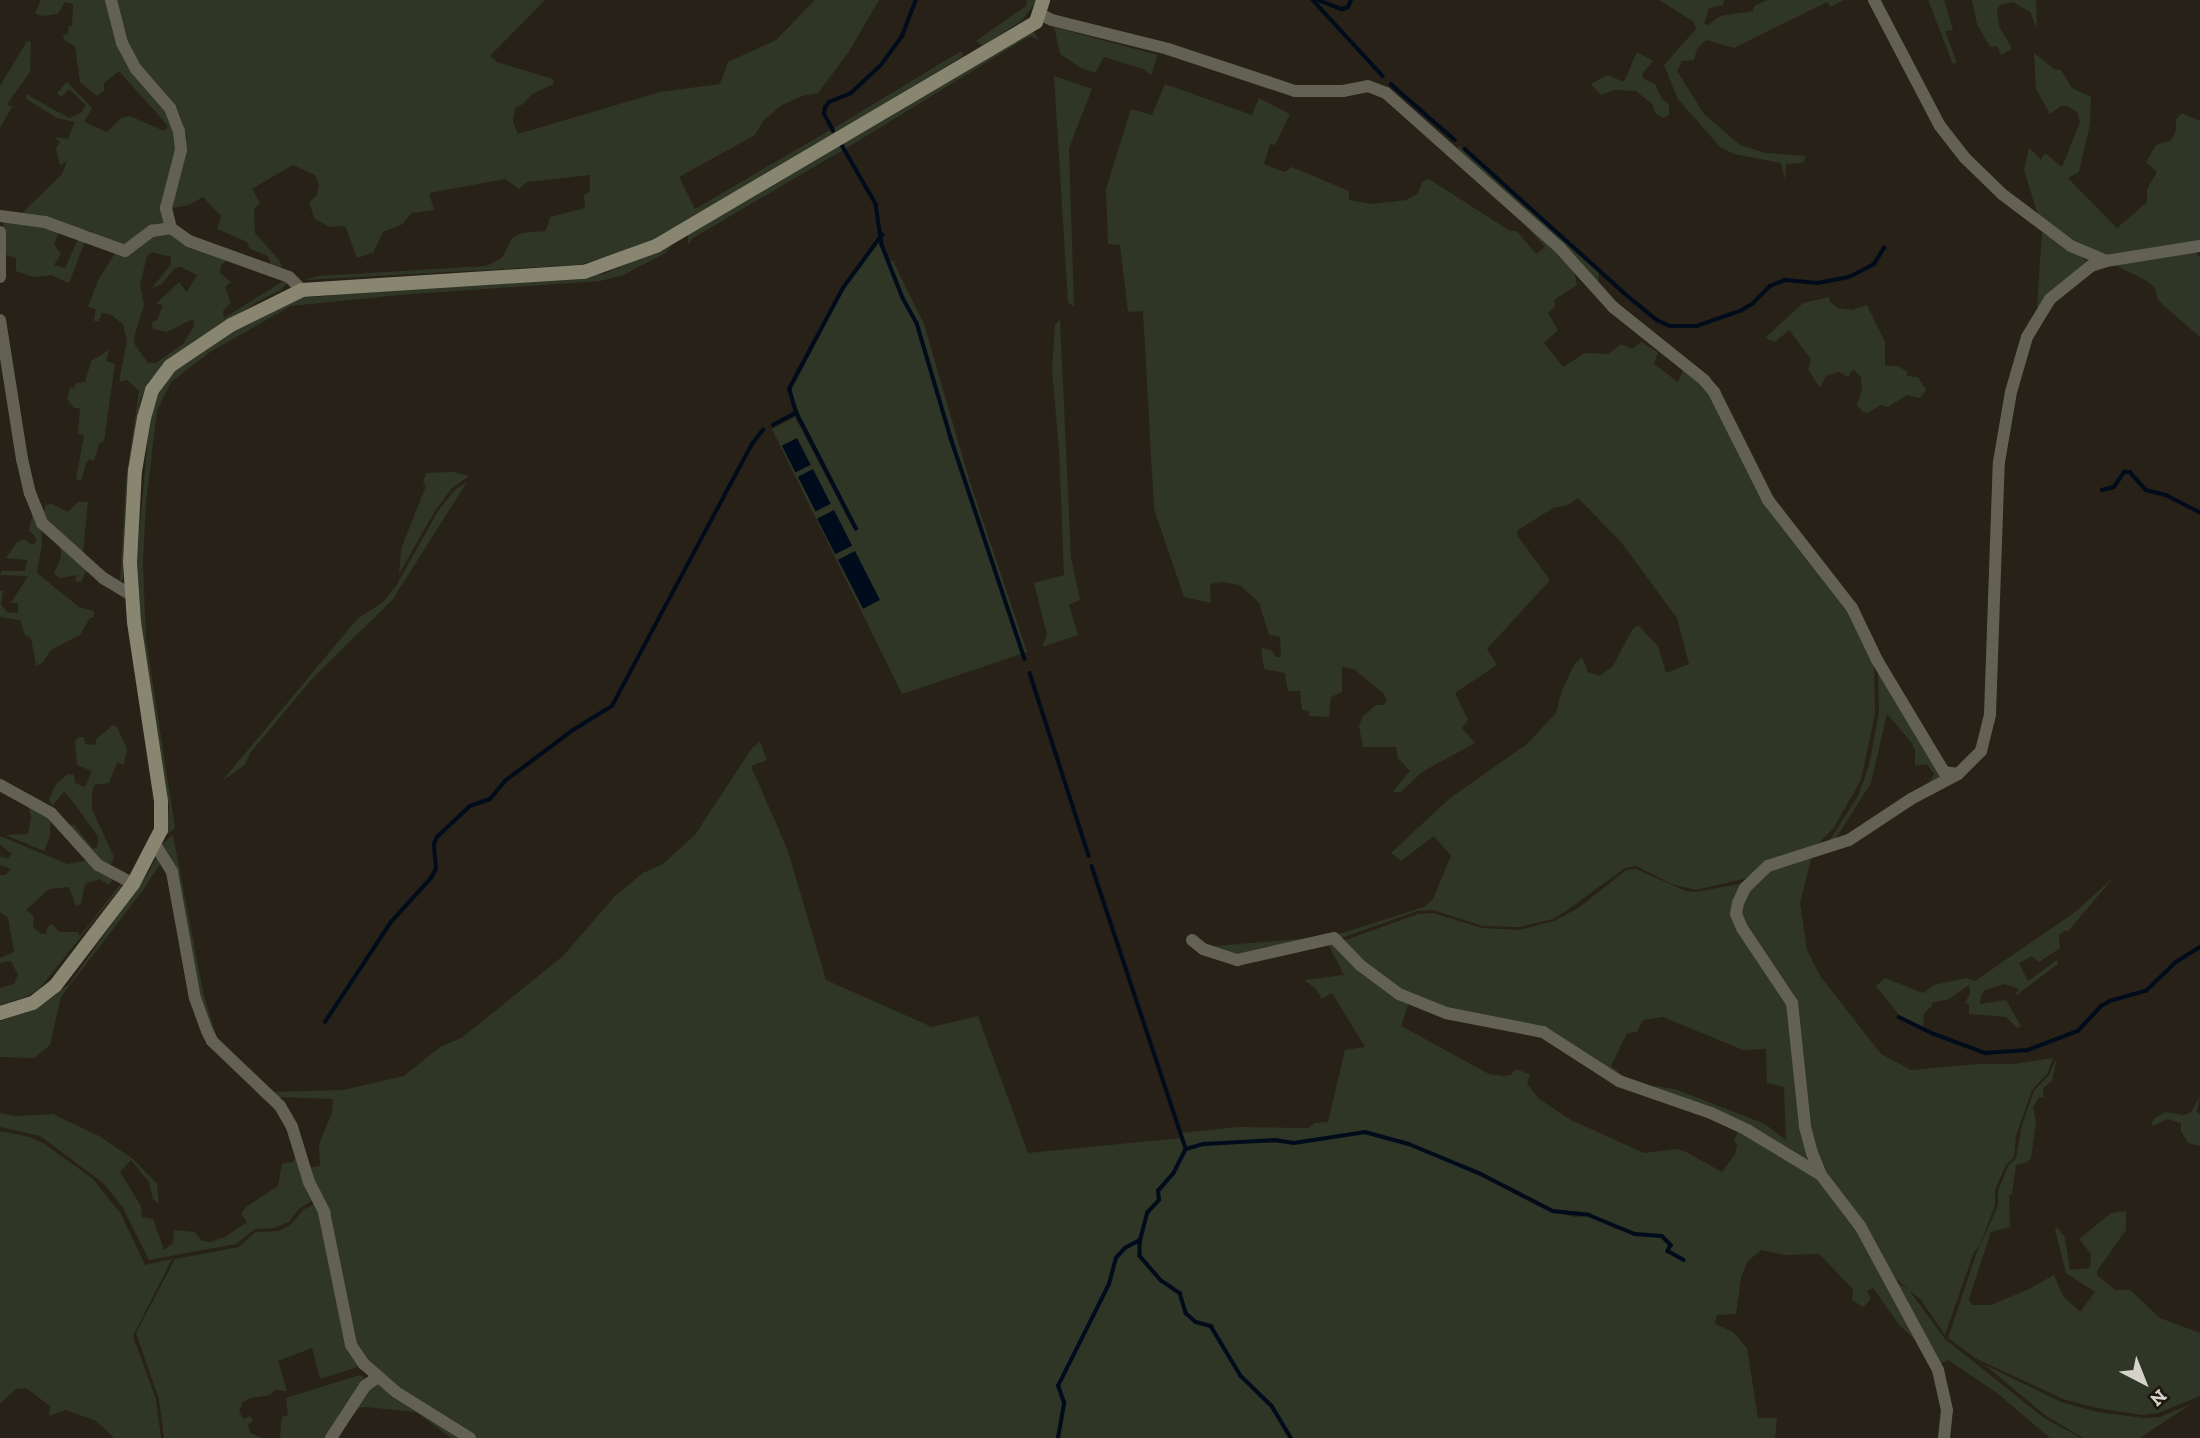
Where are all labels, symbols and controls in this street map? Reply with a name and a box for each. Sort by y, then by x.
north arrow [2109,1347,2179,1417]
text: N [2145,1385,2171,1411]

